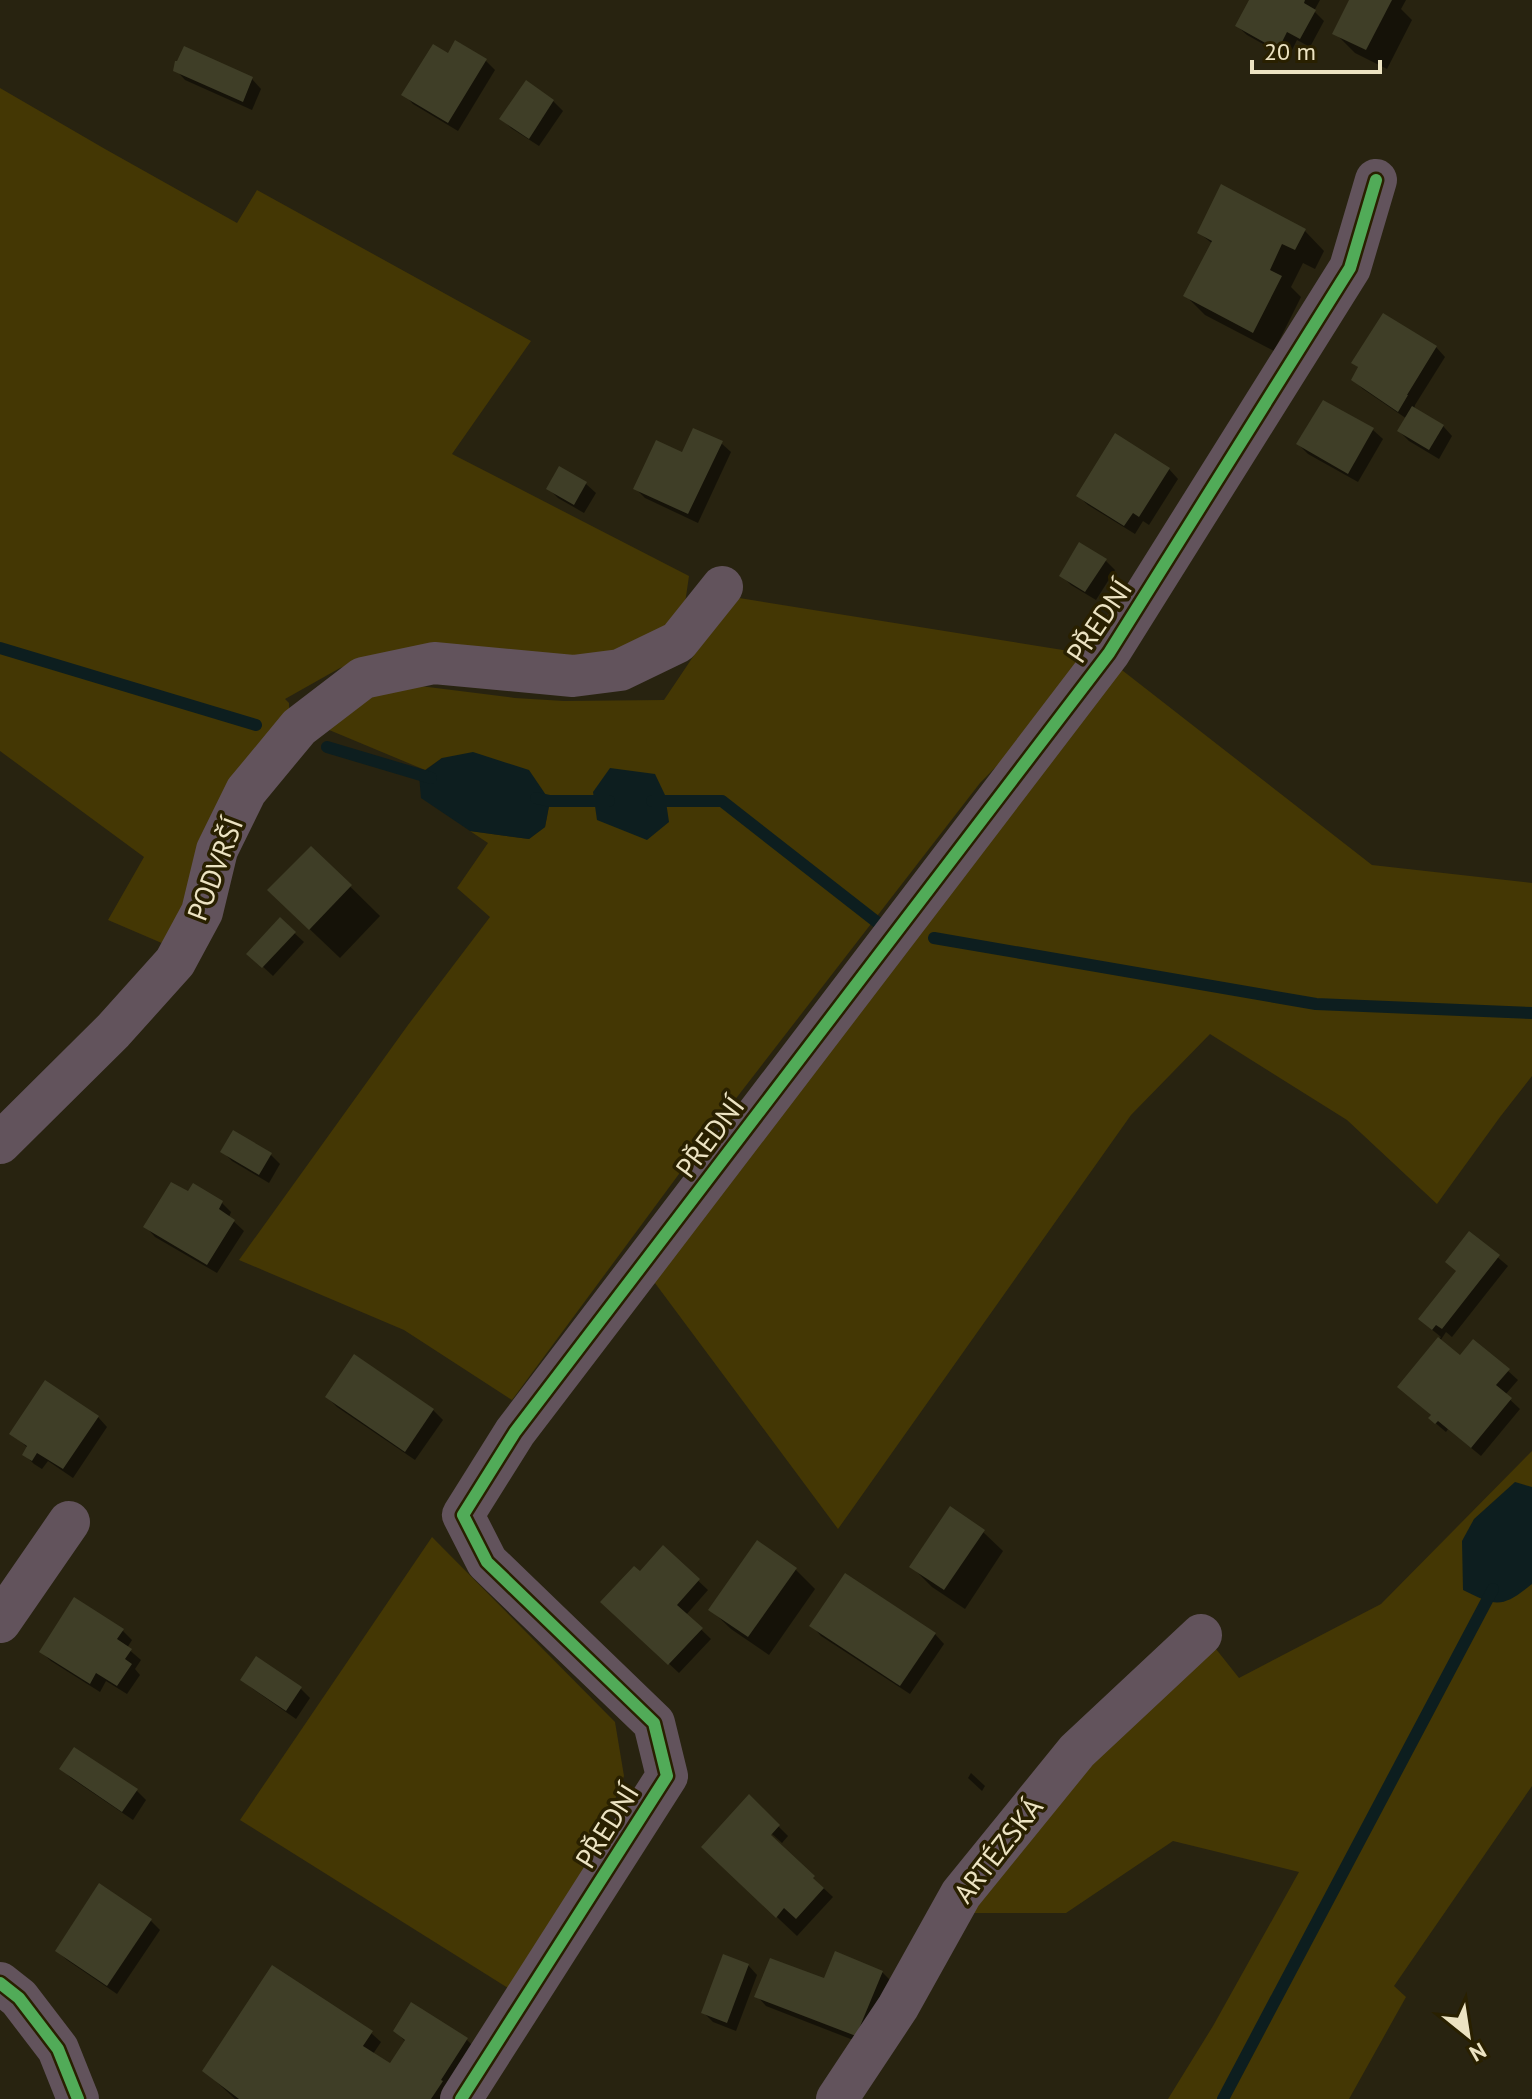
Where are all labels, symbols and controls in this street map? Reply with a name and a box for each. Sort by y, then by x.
scale bar [1252,24,1380,74]
text: 20 m [1264,36,1316,67]
street label: PŘEDNÍ [1057,571,1140,669]
street label: PODVRŠÍ [178,811,251,926]
street label: PŘEDNÍ [667,1088,753,1185]
street label: PŘEDNÍ [566,1776,647,1875]
street label: ARTÉZSKÁ [945,1789,1051,1910]
north arrow [1428,1995,1508,2075]
text: N [1465,2037,1491,2068]

